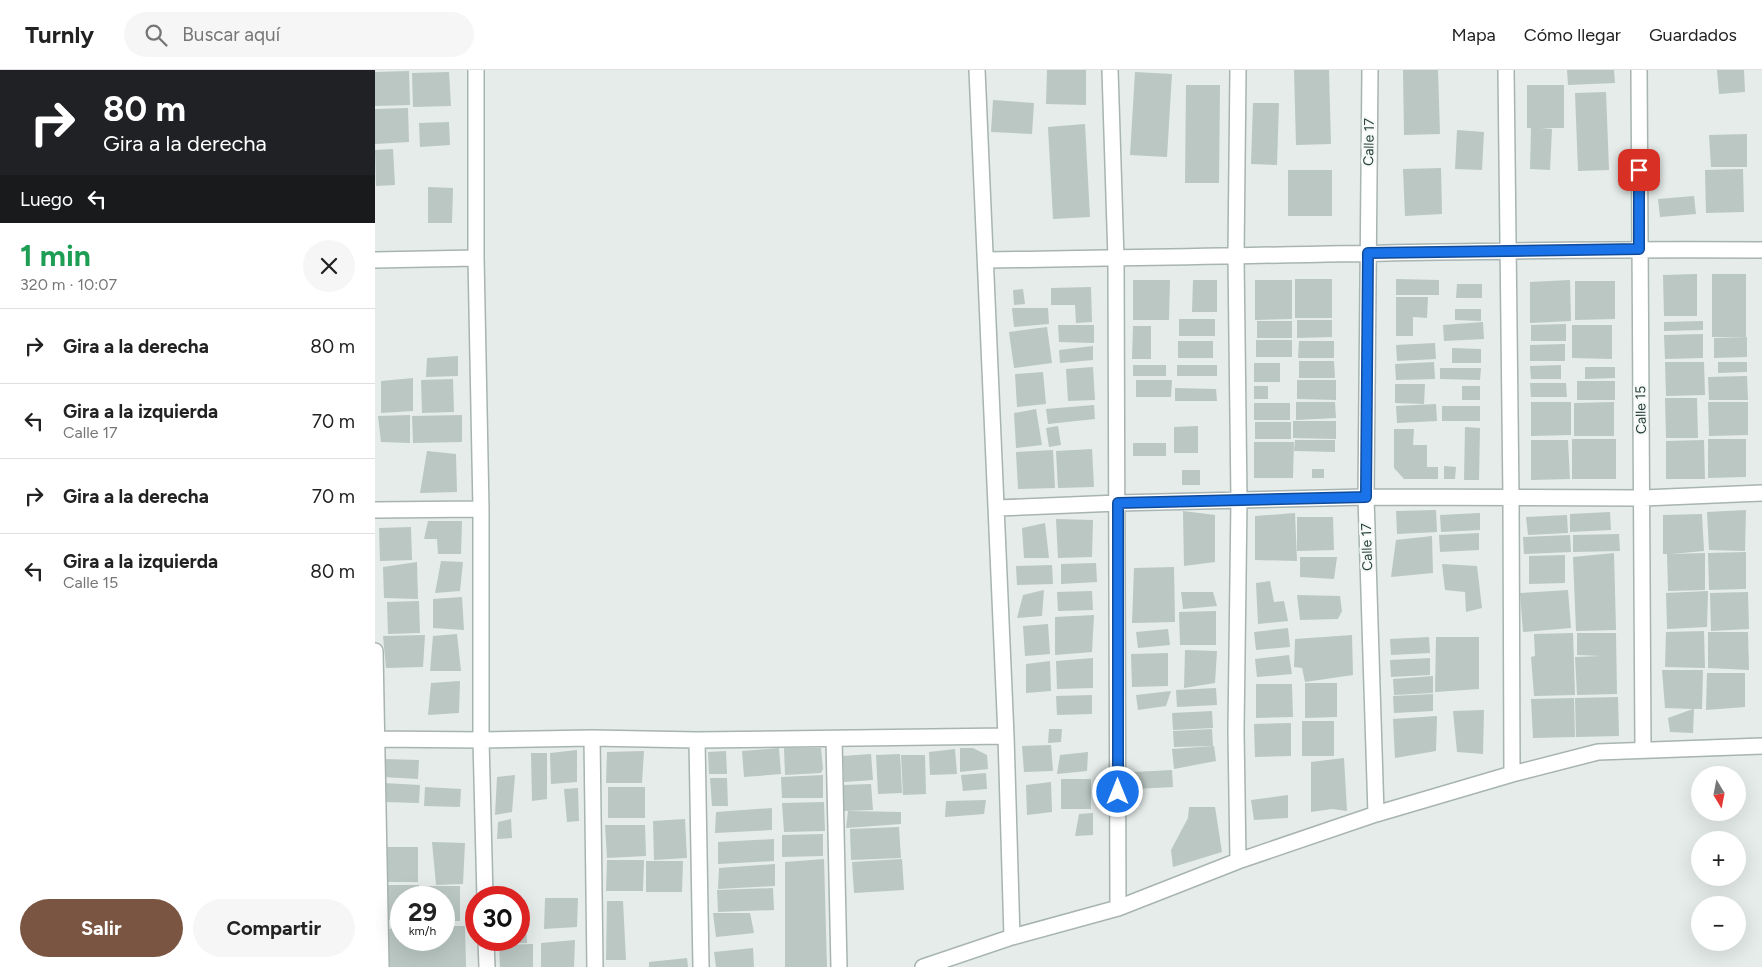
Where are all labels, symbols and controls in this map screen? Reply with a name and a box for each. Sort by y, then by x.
search box [124,12,474,57]
text: Turnly [25,20,94,49]
icon: search [142,21,170,49]
text: Buscar aquí [182,23,280,46]
text: Mapa [1451,24,1496,46]
text: Cómo llegar [1524,24,1621,46]
text: Guardados [1649,24,1737,46]
text: 80 m [103,88,186,130]
icon: right [20,90,85,155]
street label: Calle 17 [1360,117,1378,166]
text: Gira a la derecha [103,130,267,157]
pin [1618,149,1660,191]
icon: arrive [1625,156,1653,184]
icon: left [83,185,111,213]
text: Luego [20,188,73,211]
text: 1 min [20,237,91,274]
button: close [303,240,355,292]
text: 320 m · 10:07 [20,275,117,294]
icon: right [20,332,48,360]
text: Gira a la derecha [63,335,209,358]
text: 80 m [310,335,355,358]
street label: Calle 15 [1632,386,1650,434]
text: Gira a la izquierda [63,400,218,423]
icon: left [20,407,48,435]
text: 70 m [312,410,355,433]
text: Calle 17 [63,423,118,442]
icon: right [20,482,48,510]
text: Gira a la derecha [63,485,209,508]
text: 70 m [312,485,355,508]
street label: Calle 17 [1358,522,1376,571]
text: Gira a la izquierda [63,550,218,573]
icon: left [20,557,48,585]
text: 80 m [310,560,355,583]
text: Calle 15 [63,573,118,592]
position arrow [1091,765,1143,817]
north arrow [1691,766,1746,821]
map controls [1691,766,1746,951]
button: + [1691,831,1746,886]
speed limit sign: 30 [465,886,530,951]
button: − [1691,896,1746,951]
text: 29 [408,897,437,927]
button: Salir [20,899,183,957]
button: Compartir [193,899,355,957]
text: km/h [409,924,436,938]

